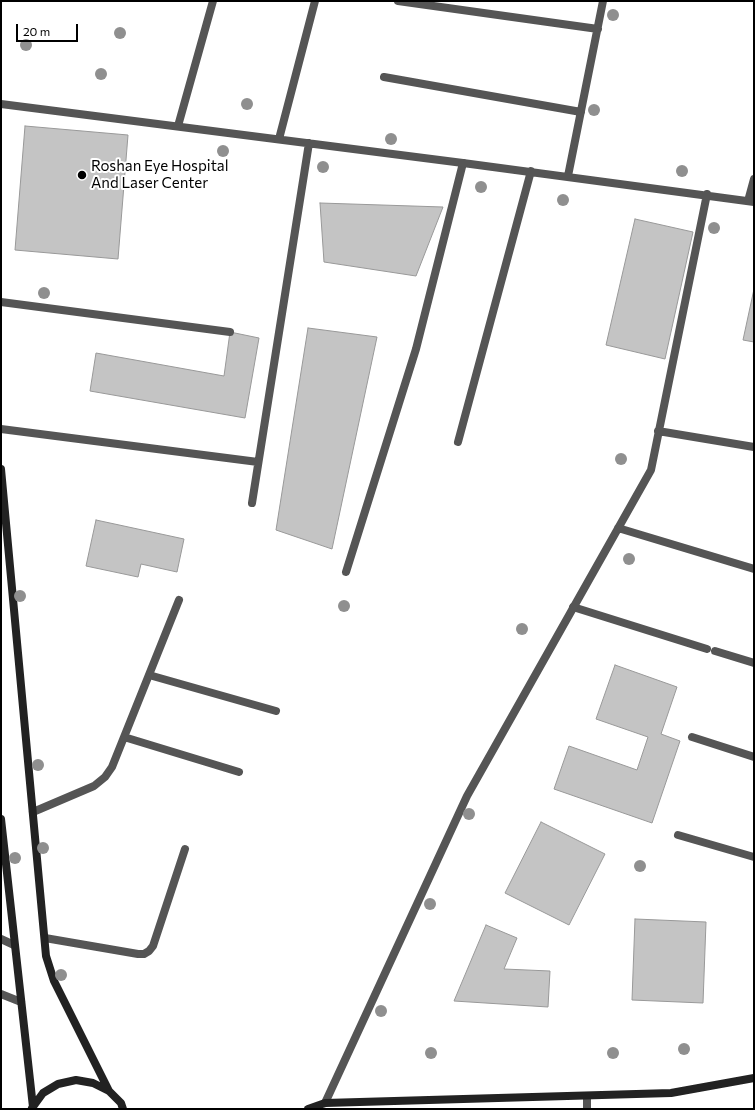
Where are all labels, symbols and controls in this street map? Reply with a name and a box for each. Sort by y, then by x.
scale bar [18,16,80,42]
text: 20 m [23,24,50,38]
place label: Roshan Eye Hospital And Laser Center [91,157,228,192]
marker: Roshan Eye Hospital And Laser Center [76,169,88,181]

